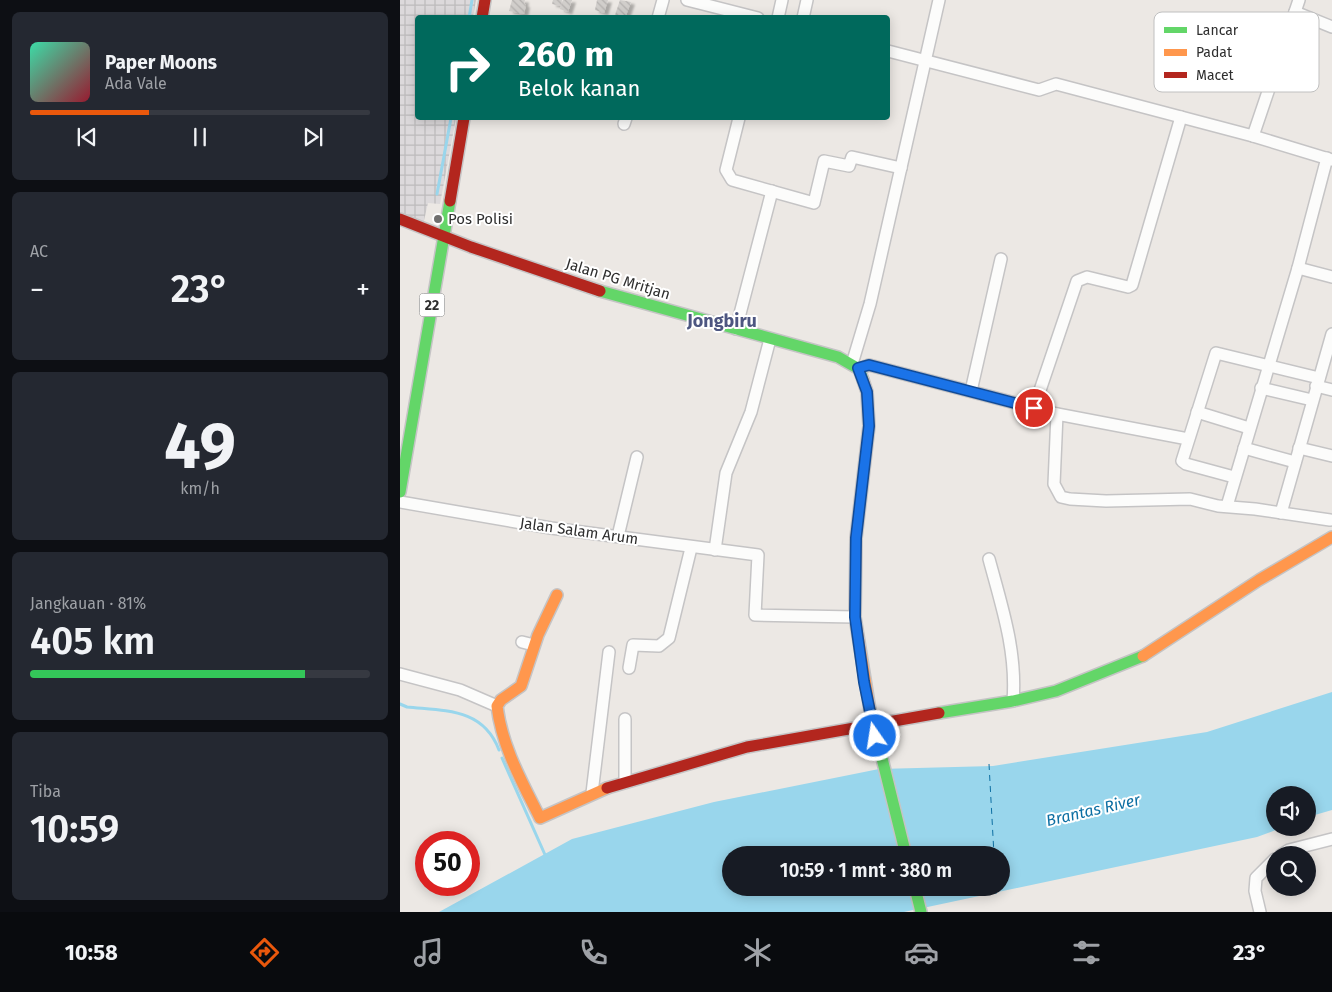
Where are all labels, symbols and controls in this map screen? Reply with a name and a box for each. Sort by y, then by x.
legend [1154,12,1319,92]
text: Lancar [1196,22,1239,39]
text: 260 m [518,33,614,75]
icon: right [435,35,500,100]
text: Padat [1196,44,1233,61]
text: Paper Moons [105,51,217,74]
text: Macet [1196,67,1235,84]
text: Ada Vale [105,74,167,93]
text: Belok kanan [518,75,640,102]
icon: previous [73,123,101,151]
icon: pause [186,123,214,151]
icon: next [299,123,327,151]
place label: Pos Polisi [448,210,513,228]
marker: Pos Polisi [432,213,444,225]
text: AC [30,242,48,261]
street label: Jalan PG Mritjan [564,255,672,303]
text: 23° [171,266,229,312]
text: − [30,273,44,306]
text: + [356,273,370,306]
road number: 22 [420,294,444,316]
district label: Jongbiru [686,310,757,332]
pin [1013,387,1055,429]
icon: arrive [1020,394,1048,422]
text: 49 [164,407,236,485]
text: km/h [180,479,220,498]
street label: Jalan Salam Arum [519,514,639,548]
text: Jangkauan · 81% [30,594,146,613]
text: 405 km [30,618,155,664]
position arrow [848,709,900,761]
text: Tiba [30,782,61,801]
map controls [1266,786,1316,896]
button: sound [1266,786,1316,836]
water label: Brantas River [1044,790,1143,830]
text: 10:59 [30,806,119,852]
speed limit sign: 50 [415,831,480,896]
button: search [1266,846,1316,896]
text: 10:59 · 1 mnt · 380 m [780,859,952,882]
icon: directions [247,935,282,970]
icon: music [411,935,446,970]
icon: phone [576,935,611,970]
icon: climate [740,935,775,970]
icon: car [904,935,939,970]
icon: filters [1069,935,1104,970]
text: 10:58 [65,939,118,966]
text: 23° [1233,939,1267,966]

